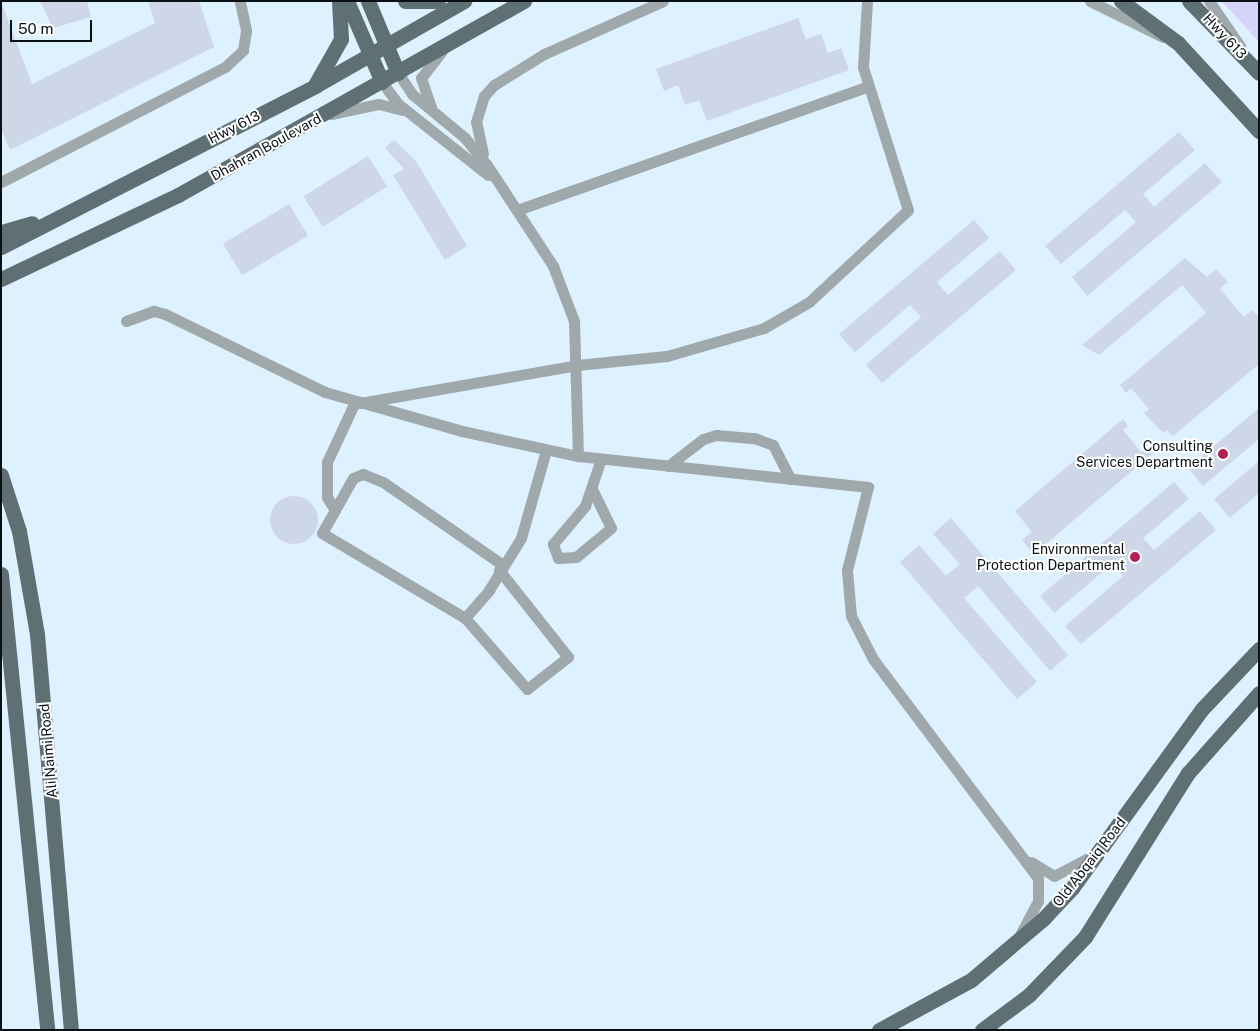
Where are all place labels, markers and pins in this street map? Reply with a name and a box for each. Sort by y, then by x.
place label: Consulting Services Department [1076,438,1213,471]
marker: Consulting Services Department [1217,448,1229,460]
place label: Environmental Protection Department [977,541,1125,574]
marker: Environmental Protection Department [1129,551,1141,563]

